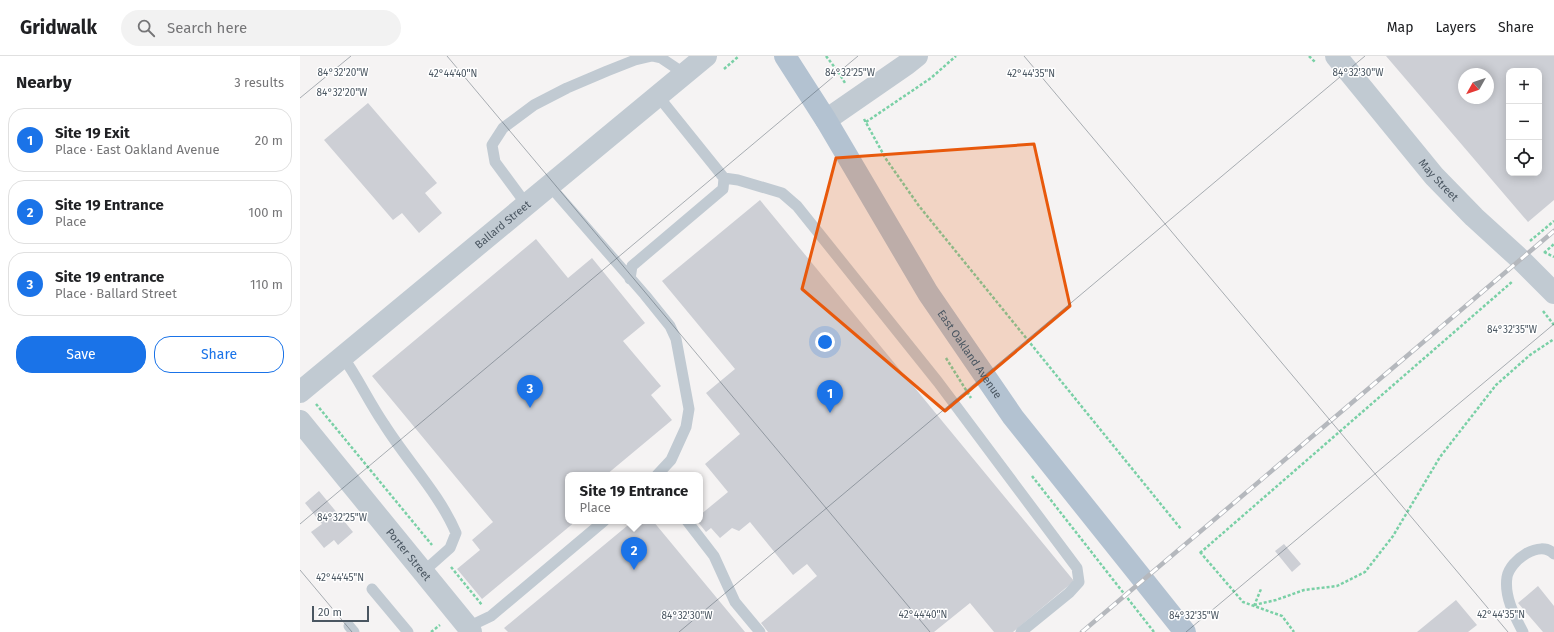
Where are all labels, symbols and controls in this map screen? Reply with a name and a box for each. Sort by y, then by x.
search box [121,10,401,46]
text: Gridwalk [20,16,97,39]
icon: search [135,17,157,39]
text: Search here [167,19,247,37]
text: Map [1387,19,1413,36]
text: Layers [1435,19,1476,36]
text: Share [1498,19,1534,36]
text: 84°32'20"W [318,67,369,79]
text: 84°32'25"W [825,67,876,79]
text: 84°32'30"W [1333,67,1384,79]
text: 42°44'40"N [429,68,477,80]
text: 42°44'35"N [1007,68,1055,80]
north arrow [1458,68,1494,104]
map controls [1506,68,1542,176]
button: + [1506,68,1542,104]
text: Nearby [16,72,71,93]
text: 3 results [234,75,284,90]
text: 84°32'20"W [317,87,368,99]
button: − [1506,104,1542,140]
text: Site 19 Exit [55,124,130,142]
text: 1 [27,133,33,148]
text: 20 m [255,133,283,148]
button: locate [1506,140,1542,176]
text: Place · East Oakland Avenue [55,142,220,157]
street label: May Street [1416,157,1461,204]
text: Site 19 Entrance [55,196,164,214]
street label: Ballard Street [472,198,533,251]
text: 2 [27,205,33,220]
text: 100 m [248,205,283,220]
text: Place [55,214,86,229]
text: Site 19 entrance [55,268,164,286]
text: 3 [27,277,33,292]
text: 110 m [250,277,283,292]
text: Place · Ballard Street [55,286,177,301]
street label: East Oakland Avenue [935,308,1004,401]
text: 84°32'35"W [1487,324,1538,336]
your location [815,332,835,352]
button: Save [16,336,146,373]
button: Share [154,336,284,373]
pin: 3 [517,375,543,408]
pin: 1 [817,380,843,413]
popup [565,472,703,524]
text: Site 19 Entrance [580,482,688,500]
text: Place [580,500,611,515]
text: 84°32'25"W [317,512,368,524]
street label: Porter Street [383,526,433,583]
pin: 2 [621,537,647,570]
text: 42°44'45"N [316,572,364,584]
scale bar [312,604,369,623]
text: 20 m [318,606,342,619]
text: 42°44'40"N [899,609,947,621]
text: 42°44'35"N [1477,609,1525,621]
text: 84°32'30"W [662,610,713,622]
text: 84°32'35"W [1169,610,1220,622]

